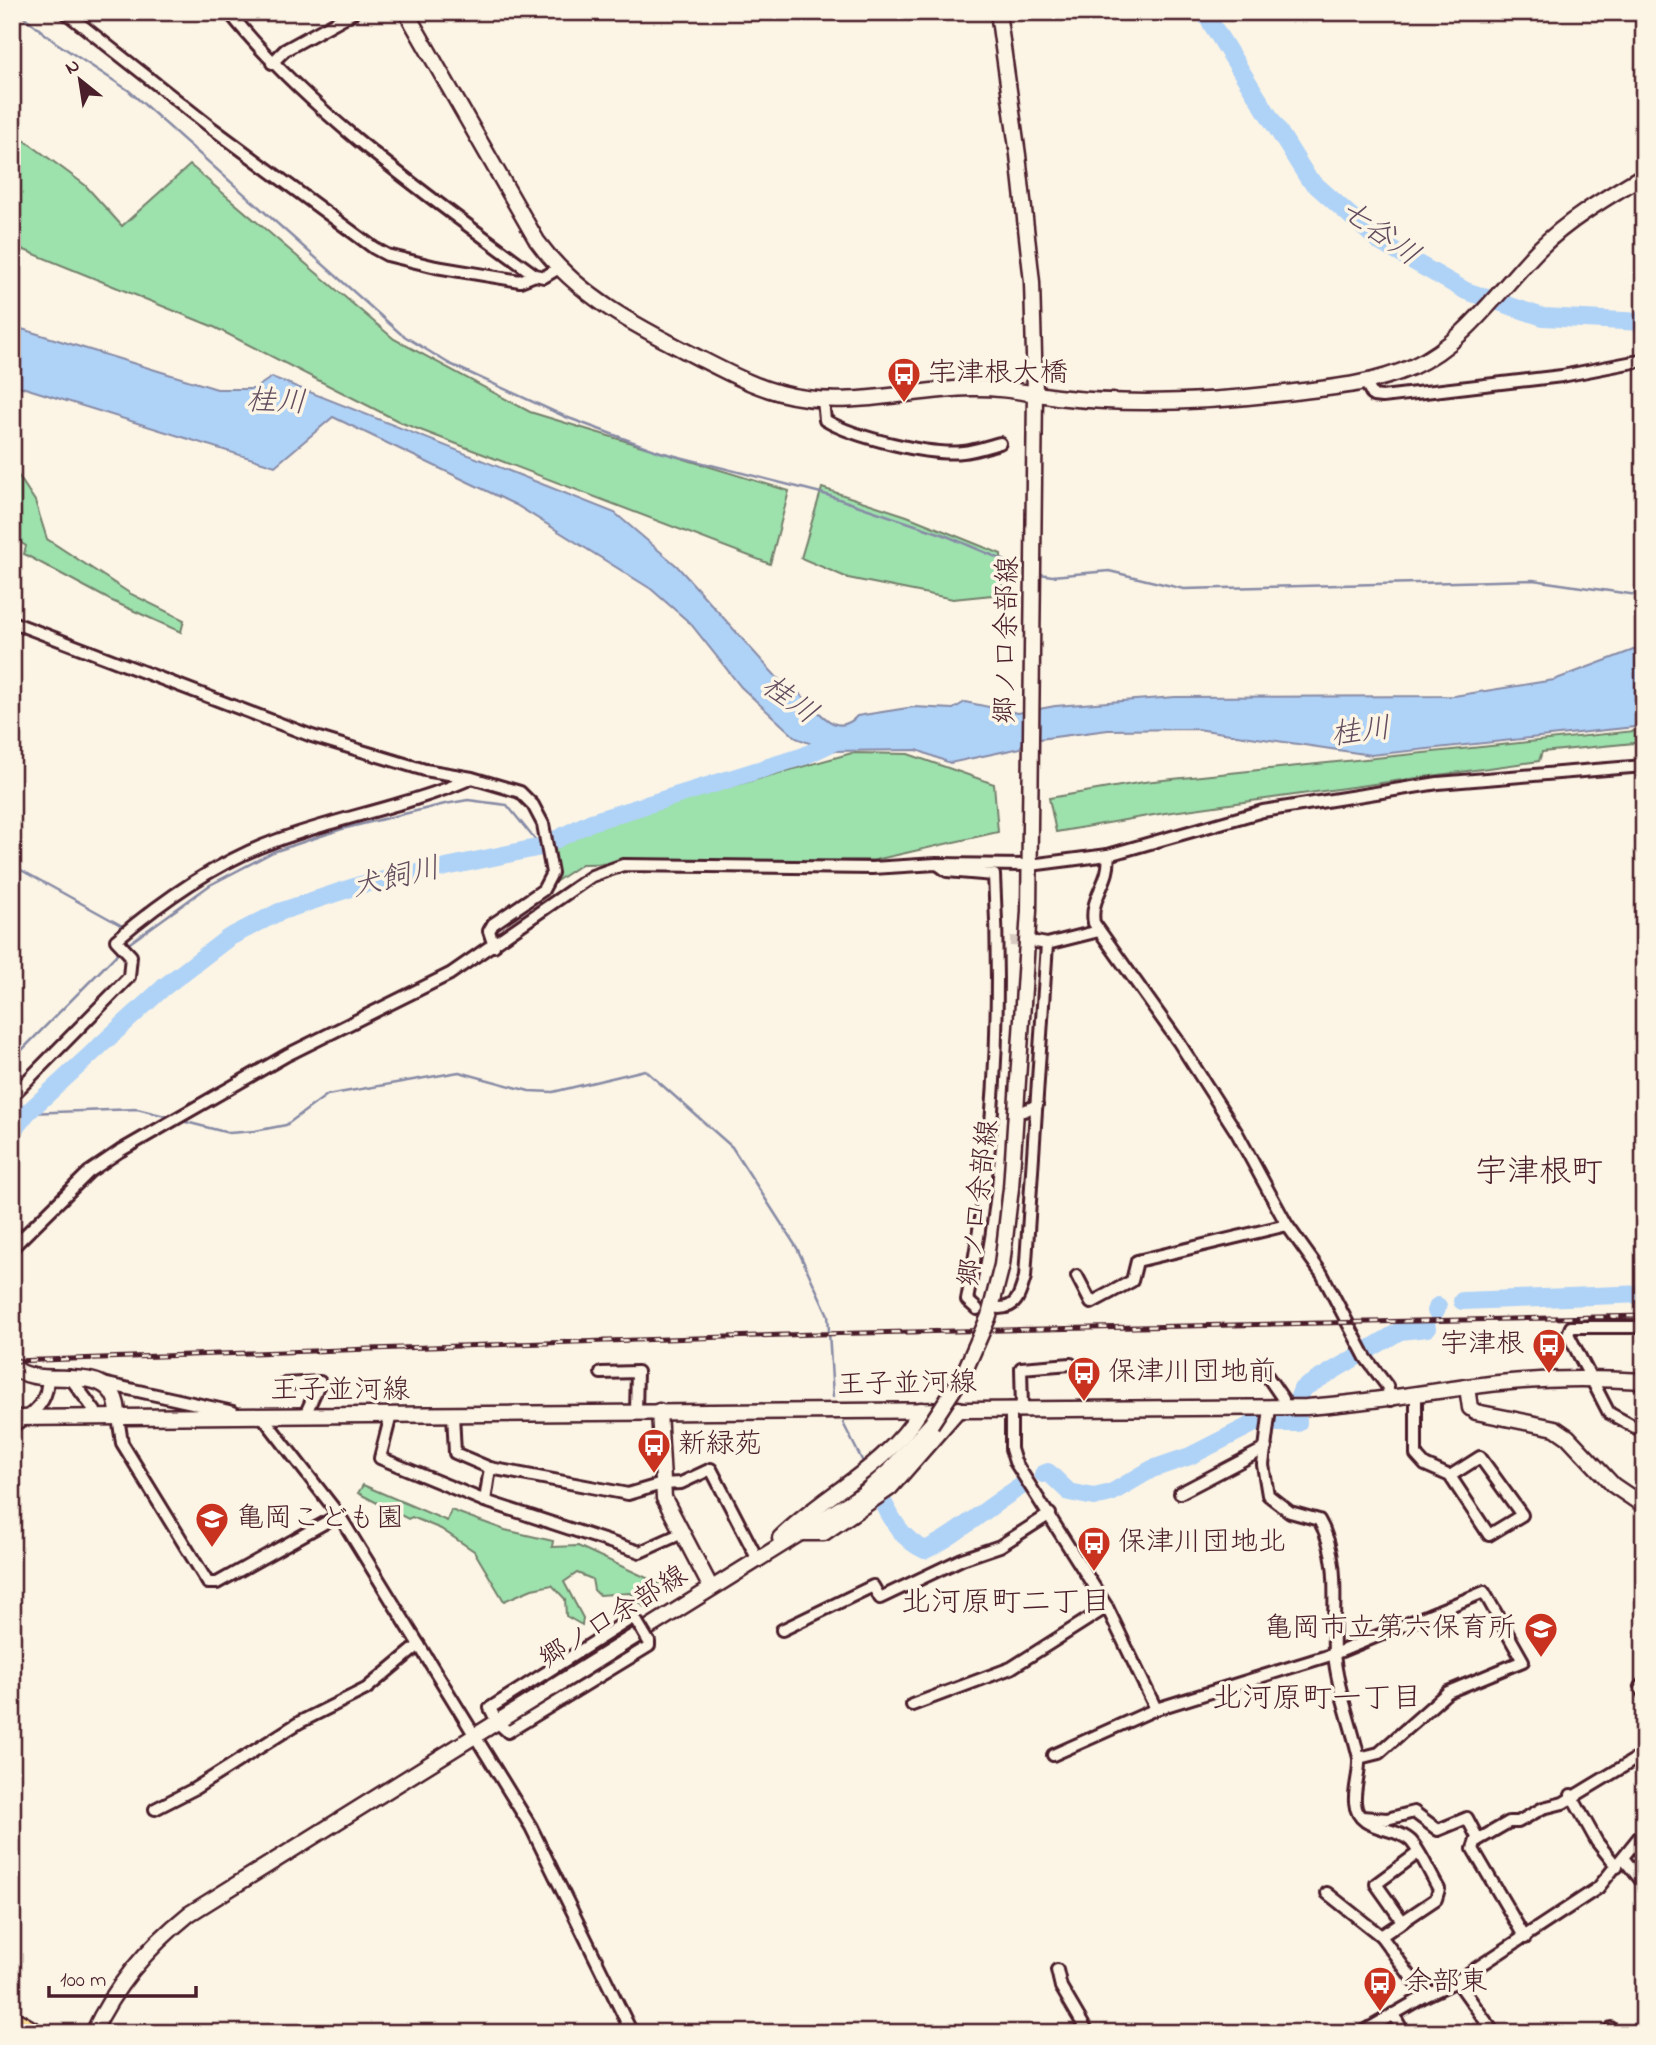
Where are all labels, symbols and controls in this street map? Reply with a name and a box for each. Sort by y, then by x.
north arrow [46,46,116,116]
text: N [60,52,85,82]
water label: 七谷川 [1330,190,1428,278]
place label: 宇津根大橋 [928,354,1068,395]
bus stop icon: 宇津根大橋 [885,355,923,404]
water label: 桂川 [245,379,307,427]
street label: 郷ノ口余部線 [986,556,1030,724]
water label: 桂川 [752,666,826,736]
water label: 桂川 [1329,708,1393,758]
water label: 犬飼川 [347,847,445,911]
street label: 郷ノ口余部線 [949,1117,1011,1289]
district label: 宇津根町 [1475,1150,1603,1197]
place label: 宇津根 [1440,1325,1524,1366]
bus stop icon: 宇津根 [1530,1326,1568,1375]
place label: 保津川団地前 [1108,1353,1276,1394]
bus stop icon: 保津川団地前 [1065,1354,1103,1403]
street label: 王子並河線 [837,1363,977,1407]
street label: 王子並河線 [270,1371,410,1412]
place label: 新緑苑 [678,1425,762,1466]
bus stop icon: 新緑苑 [635,1426,673,1475]
place label: 亀岡こども園 [236,1499,404,1540]
school or university icon: 亀岡こども園 [193,1500,231,1549]
place label: 保津川団地北 [1118,1523,1286,1564]
bus stop icon: 保津川団地北 [1075,1524,1113,1573]
street label: 郷ノ口余部線 [532,1556,696,1680]
district label: 北河原町二丁目 [901,1582,1111,1626]
place label: 亀岡市立第六保育所 [1264,1609,1516,1650]
school or university icon: 亀岡市立第六保育所 [1522,1610,1560,1659]
district label: 北河原町一丁目 [1212,1678,1422,1722]
scale bar [49,1954,196,1998]
place label: 余部東 [1404,1963,1488,2004]
bus stop icon: 余部東 [1361,1964,1399,2013]
text: 100 m [60,1966,106,1996]

